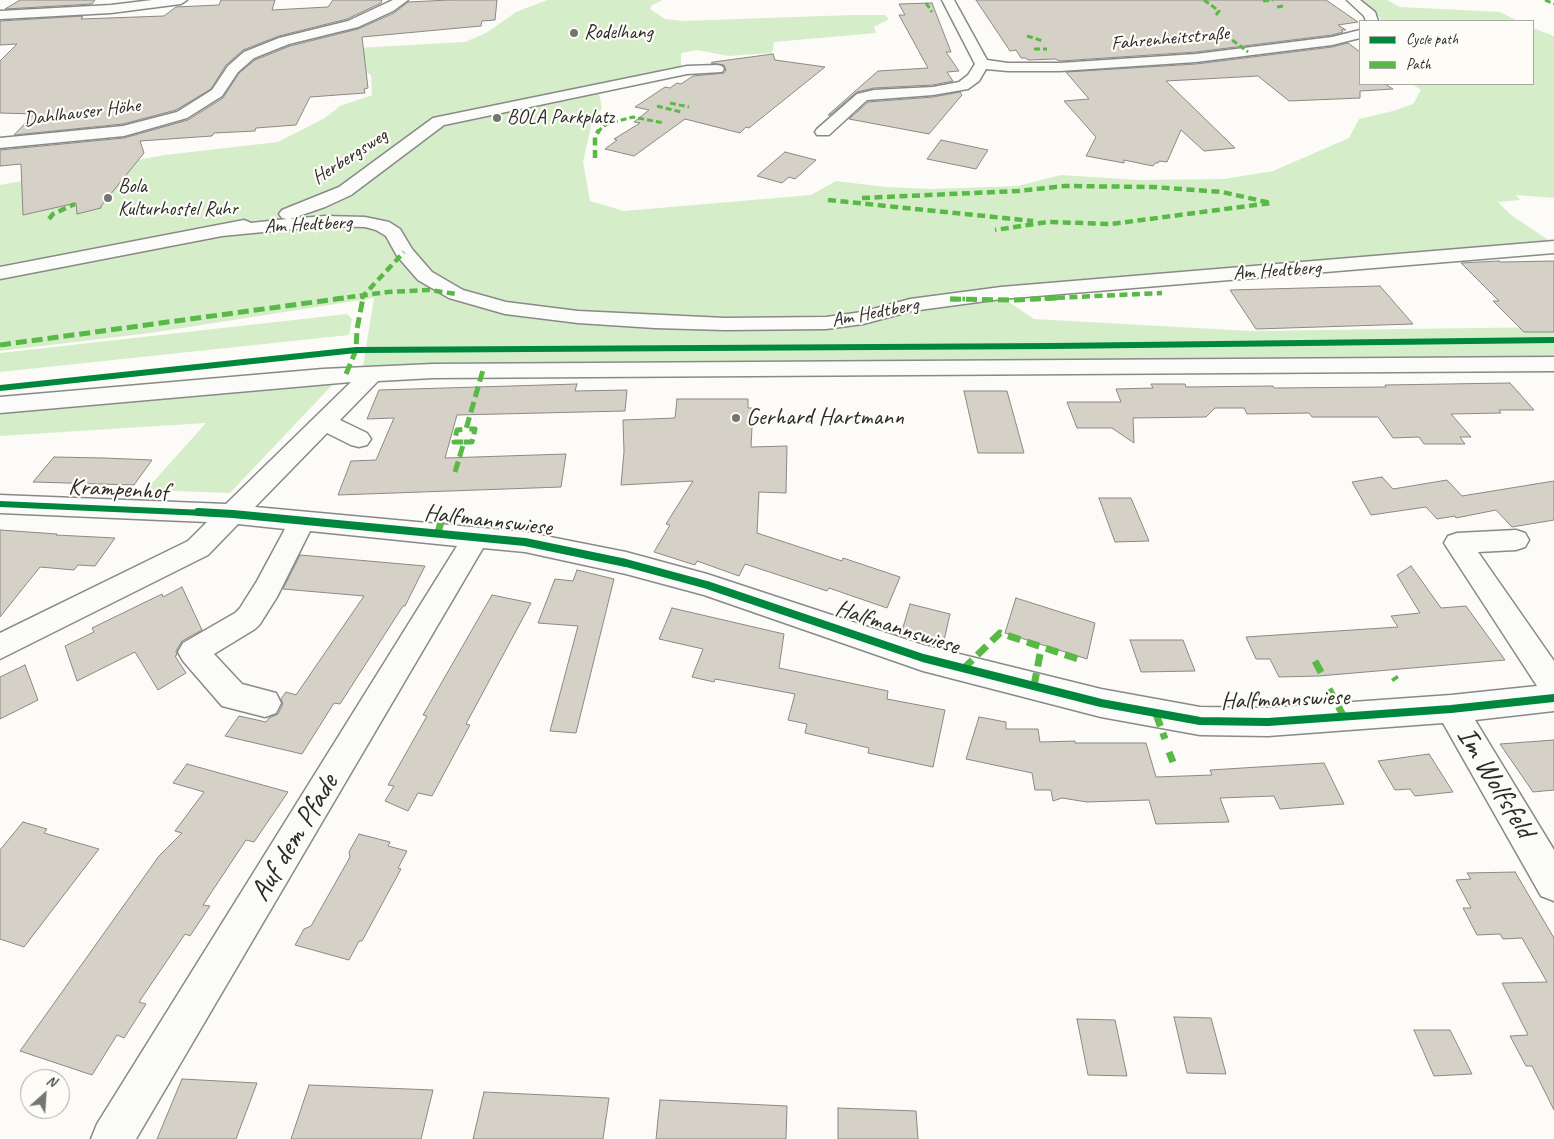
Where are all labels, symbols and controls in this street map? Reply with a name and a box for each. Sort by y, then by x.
legend [1359,20,1534,85]
place label: Rodelhang [584,21,653,45]
street label: Fahrenheitstraße [1110,22,1230,56]
marker: Rodelhang [568,27,580,39]
text: Cycle path [1406,30,1458,49]
text: Path [1406,55,1431,74]
street label: Dahlhauser Höhe [23,94,141,132]
place label: BOLA Parkplatz [507,106,614,130]
marker: BOLA Parkplatz [491,112,503,124]
street label: Herbergsweg [308,124,392,190]
place label: Bola Kulturhostel Ruhr [118,175,238,222]
marker: Bola Kulturhostel Ruhr [102,192,114,204]
street label: Am Hedtberg [264,211,352,239]
street label: Am Hedtberg [1232,256,1322,286]
street label: Am Hedtberg [830,293,920,333]
place label: Gerhard Hartmann [746,404,904,432]
marker: Gerhard Hartmann [730,412,742,424]
street label: Krampenhof [67,473,169,507]
street label: Halfmannswiese [422,499,554,543]
street label: Halfmannswiese [831,594,963,662]
street label: Halfmannswiese [1220,683,1350,717]
street label: Im Wolfsfeld [1448,721,1542,845]
street label: Auf dem Pfade [244,768,346,908]
north arrow [20,1069,70,1119]
text: N [44,1071,59,1091]

